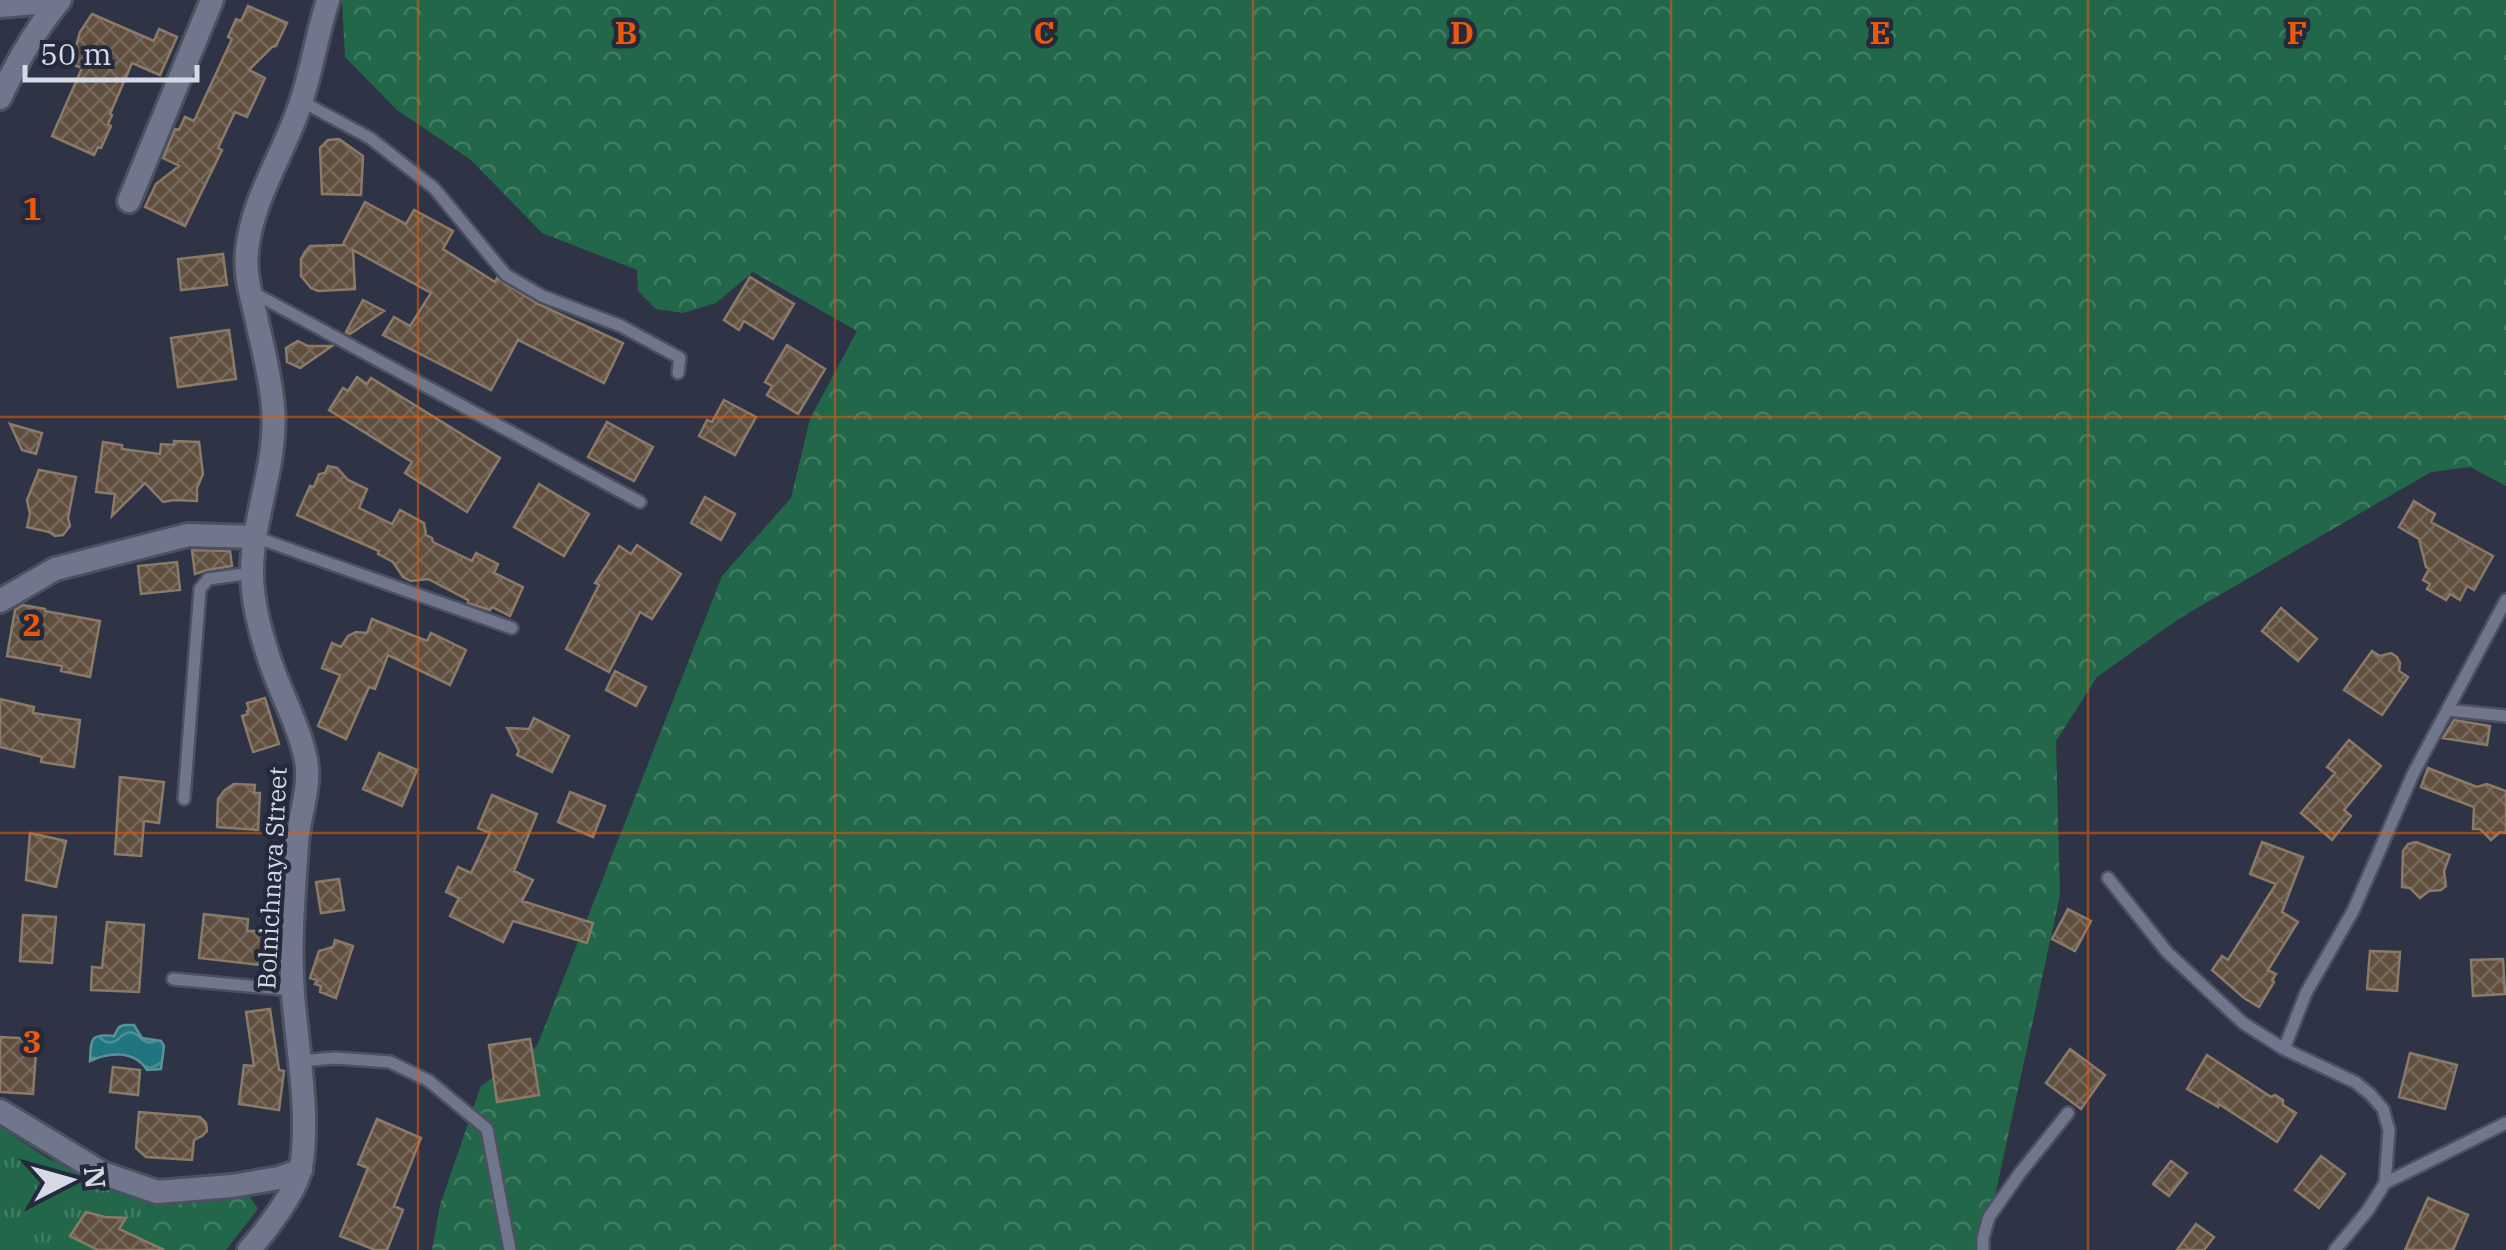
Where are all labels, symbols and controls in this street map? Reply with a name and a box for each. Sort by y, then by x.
text: B [615,11,637,53]
text: C [1033,11,1055,53]
text: D [1450,11,1474,53]
text: E [1869,11,1891,53]
text: F [2287,11,2307,53]
scale bar [25,20,198,82]
text: 50 m [40,34,112,73]
text: 1 [22,187,42,229]
text: 2 [22,603,42,645]
street label: Bolnichnaya Street [249,766,294,990]
text: 3 [22,1020,42,1062]
north arrow [20,1130,120,1230]
text: N [76,1164,115,1190]

